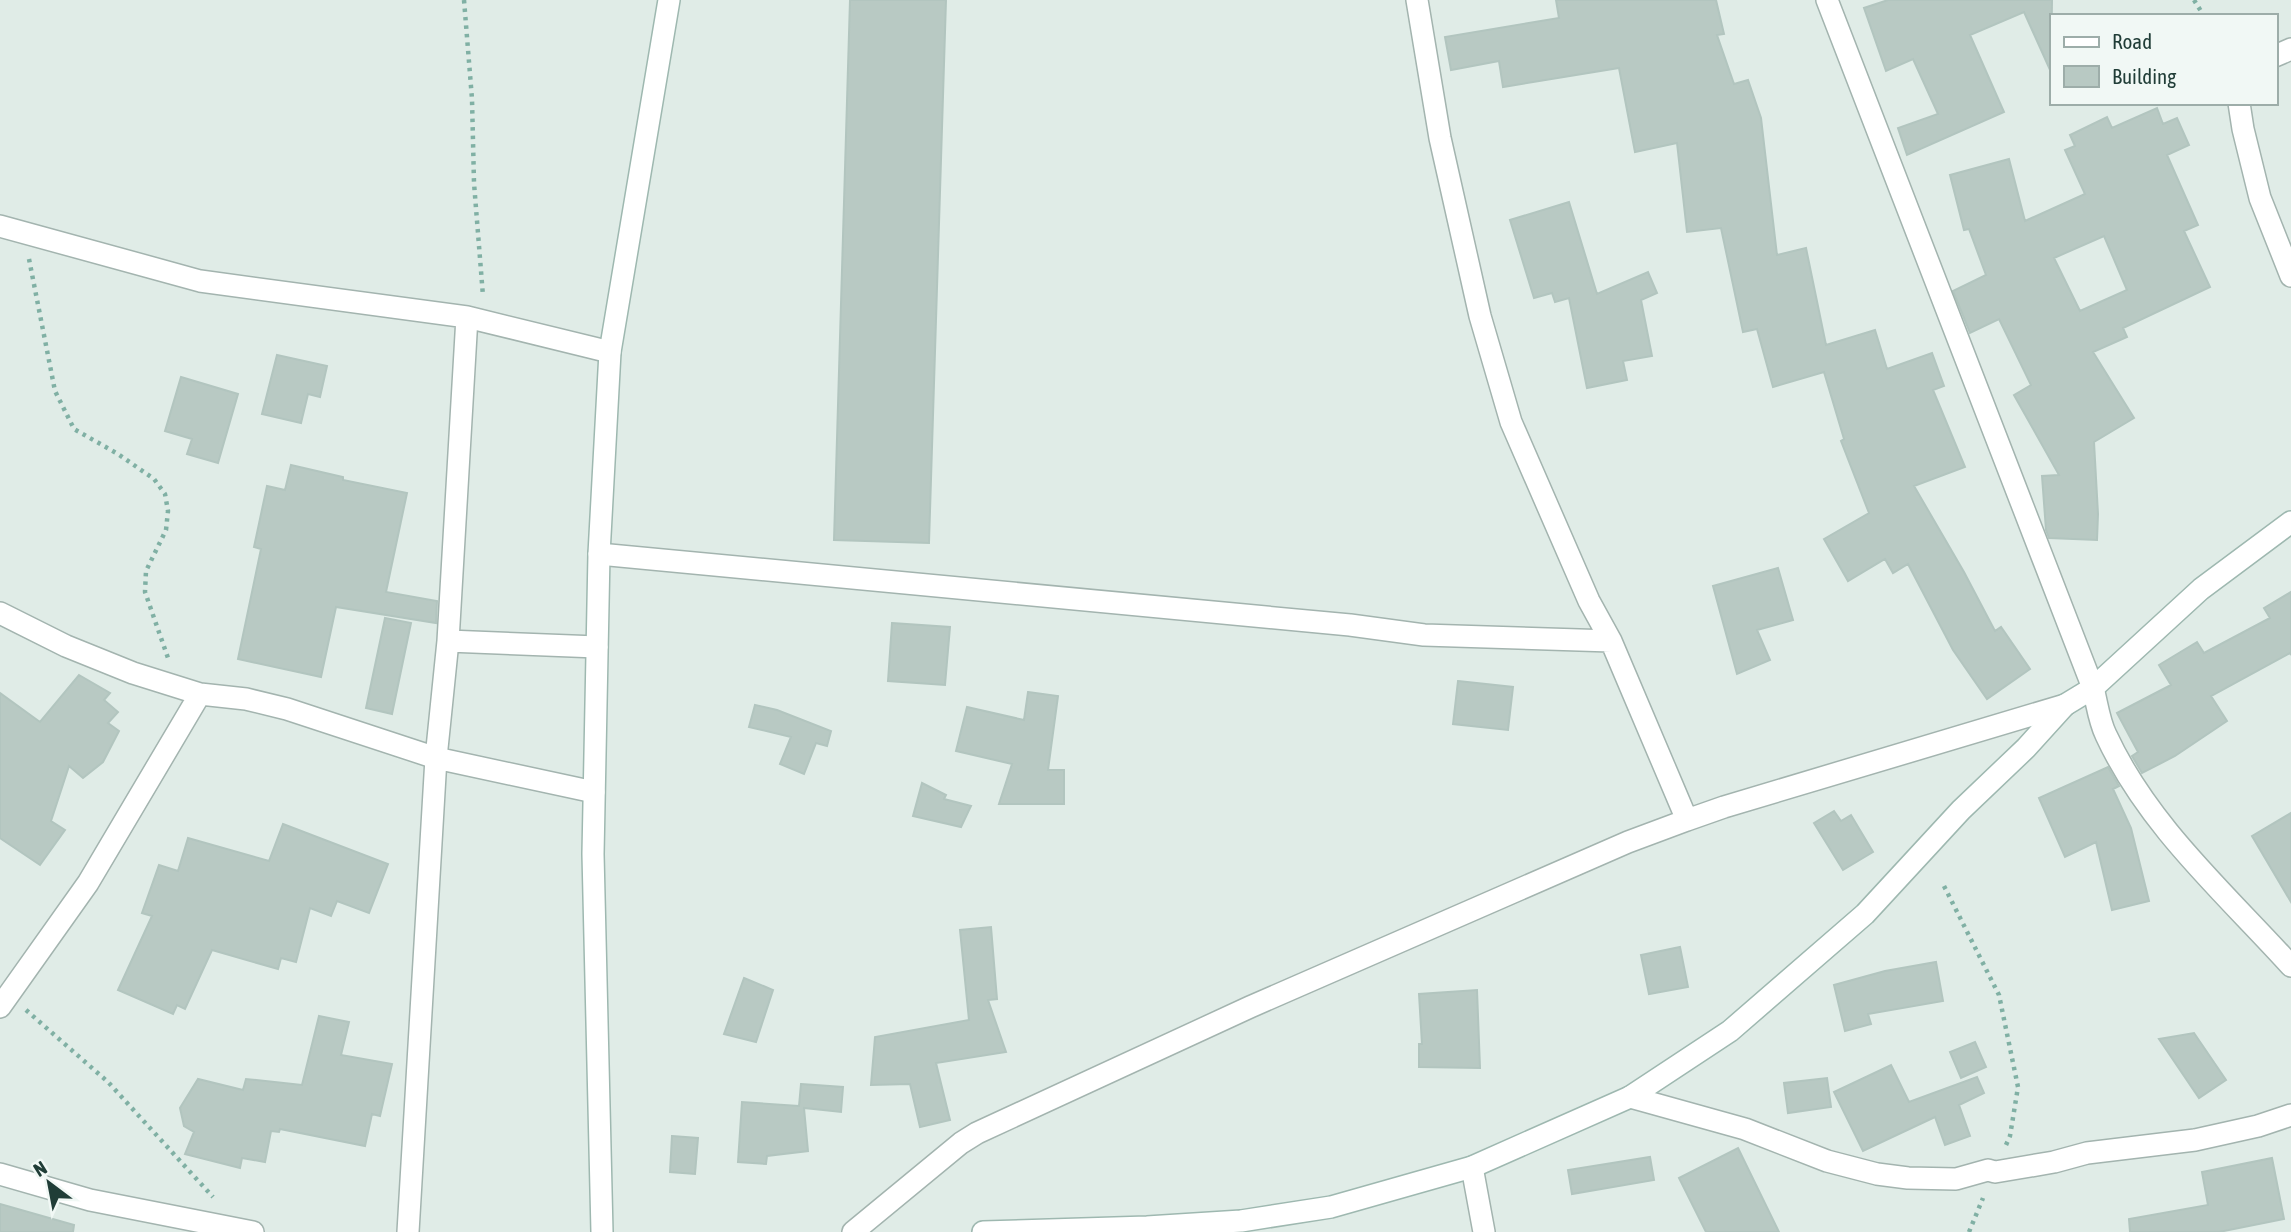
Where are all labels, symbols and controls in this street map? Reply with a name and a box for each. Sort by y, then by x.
legend [2050,14,2277,105]
text: Road [2112,29,2152,53]
text: Building [2112,64,2176,88]
north arrow [14,1148,84,1218]
text: N [29,1156,51,1181]

